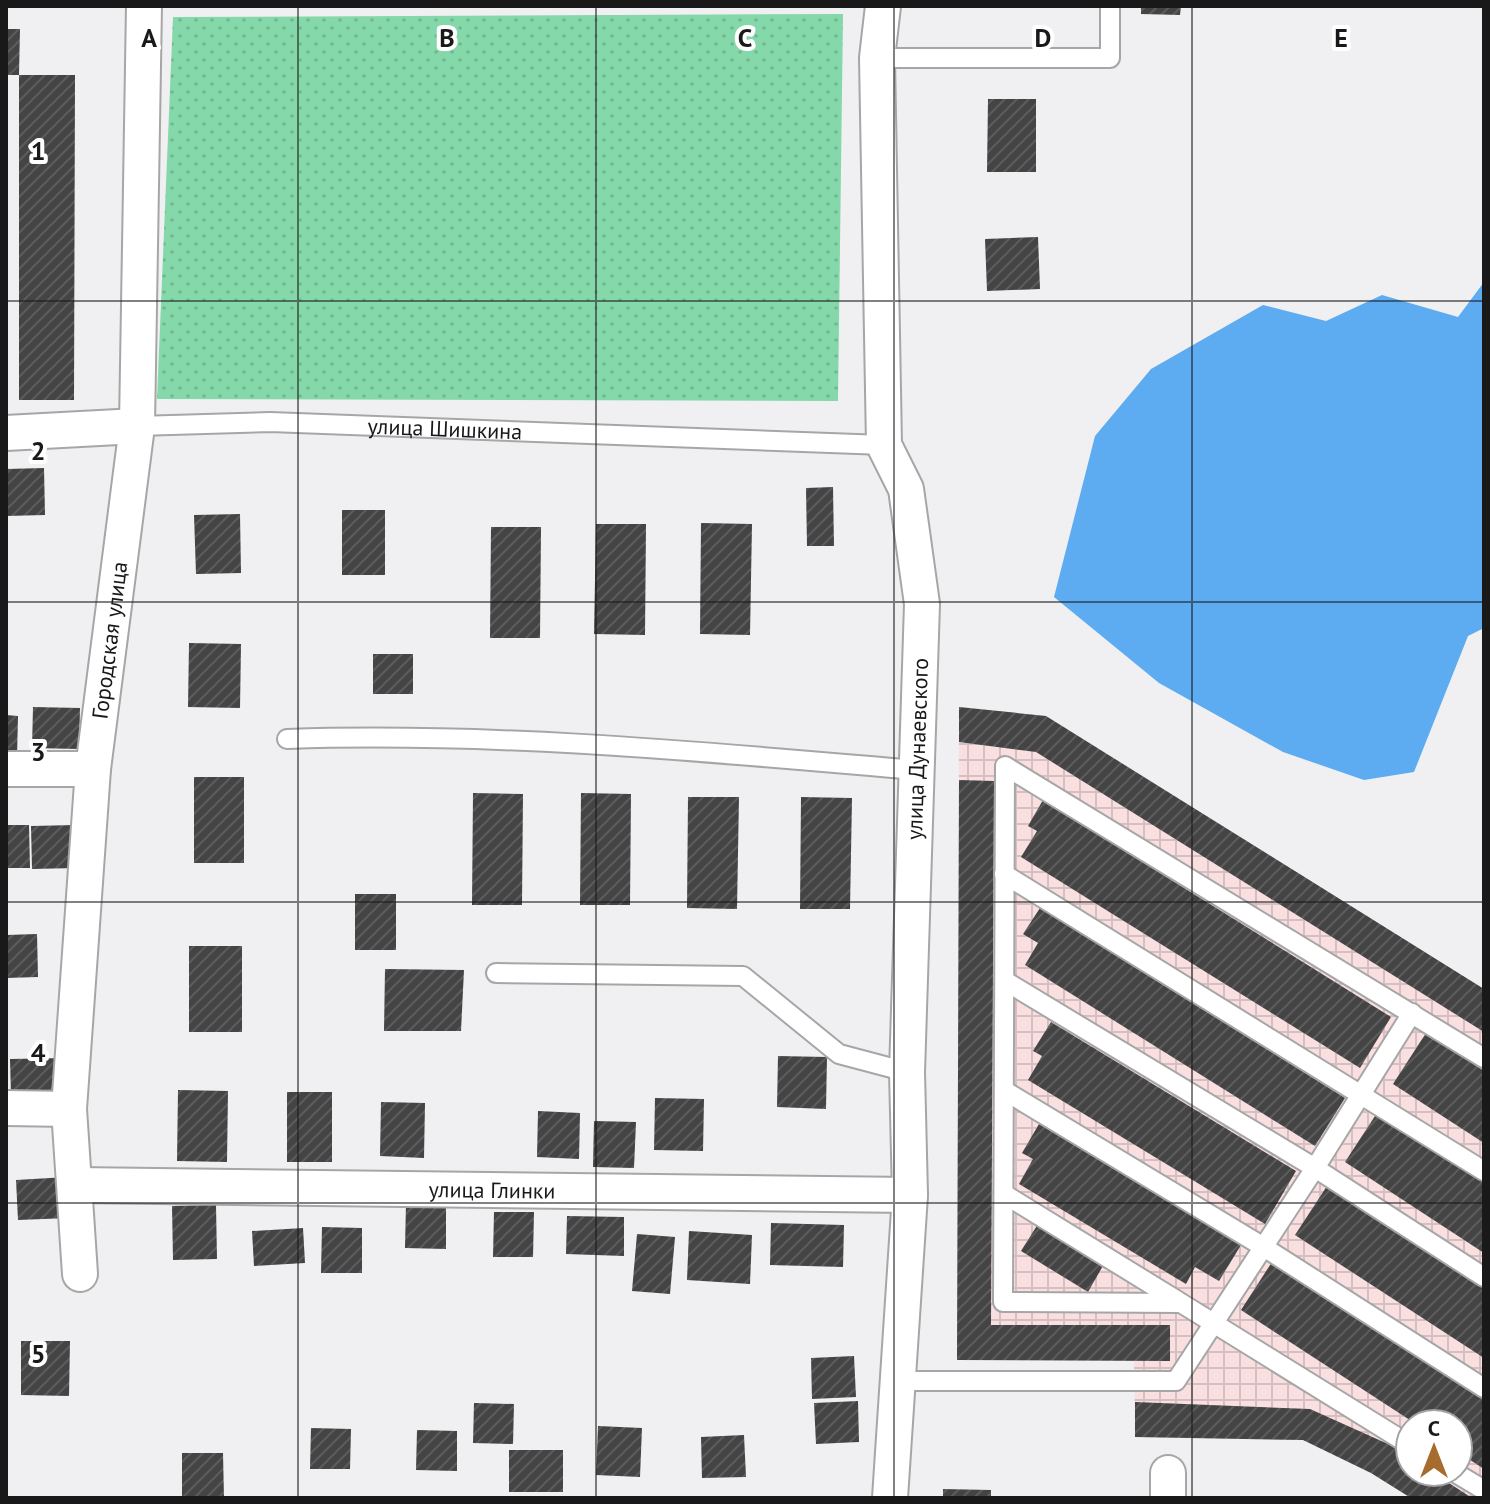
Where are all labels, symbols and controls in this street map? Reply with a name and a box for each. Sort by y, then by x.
text: A [141,21,157,54]
text: B [439,21,455,54]
text: C [738,21,752,54]
text: D [1035,21,1051,54]
text: E [1334,21,1348,54]
text: 1 [31,134,45,167]
street label: улица Шишкина [367,412,523,445]
text: 2 [31,434,45,467]
street label: Городская улица [86,560,133,721]
street label: улица Дунаевского [900,657,934,841]
text: 3 [31,735,45,768]
text: 4 [31,1036,46,1069]
street label: улица Глинки [428,1175,556,1205]
text: 5 [31,1337,45,1370]
north arrow [1394,1408,1474,1488]
text: С [1428,1414,1440,1442]

